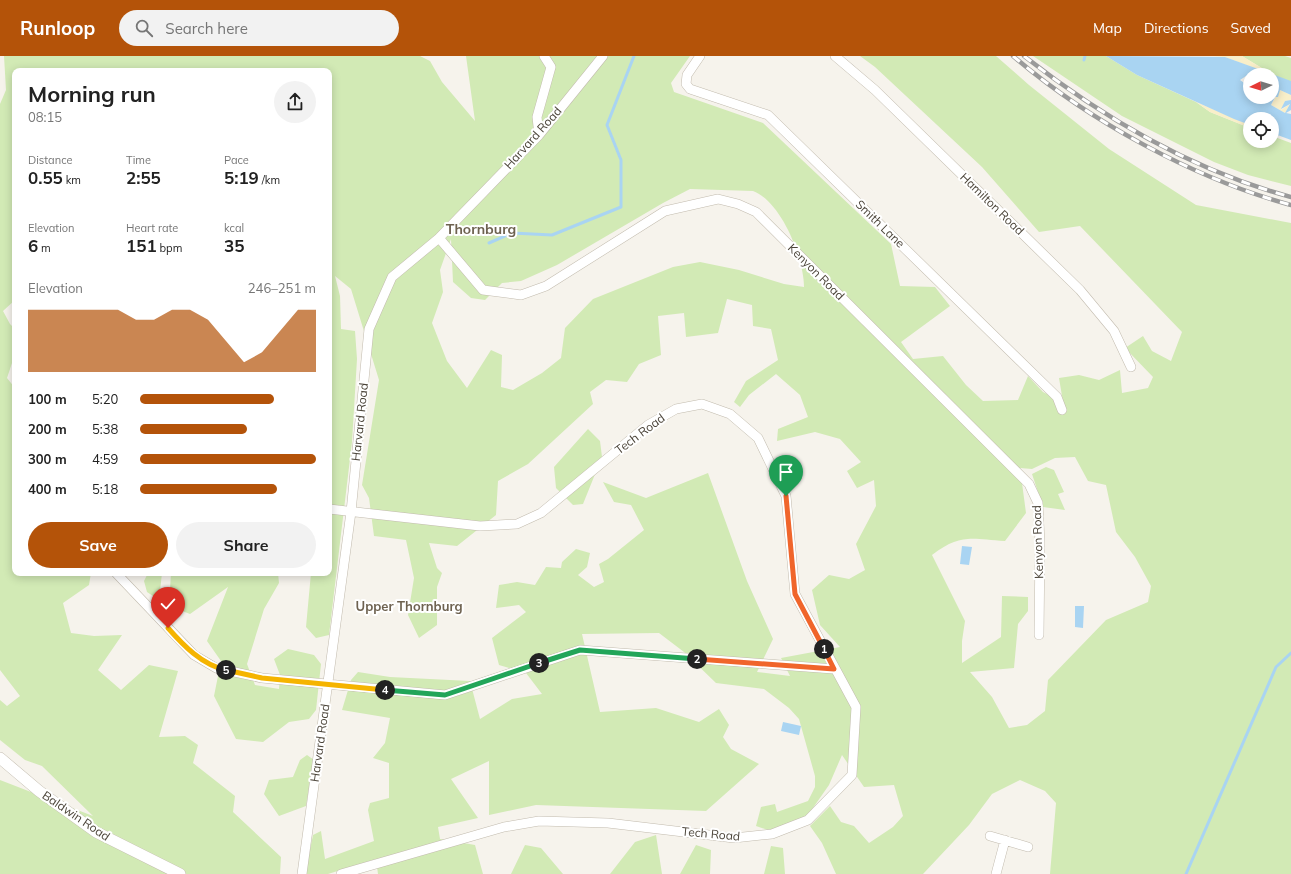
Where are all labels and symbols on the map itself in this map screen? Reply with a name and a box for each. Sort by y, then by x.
north arrow [1243,68,1279,104]
street label: Harvard Road [501,103,564,172]
street label: Hamilton Road [957,169,1027,238]
street label: Smith Lane [853,197,908,251]
district label: Thornburg [446,220,516,238]
street label: Kenyon Road [785,240,848,303]
street label: Harvard Road [348,382,371,462]
street label: Tech Road [612,410,668,457]
pin [769,455,803,496]
street label: Kenyon Road [1029,505,1046,579]
pin [151,587,185,628]
district label: Upper Thornburg [356,598,462,614]
pin: 1 [814,639,834,659]
pin: 2 [687,649,707,669]
pin: 3 [529,653,549,673]
pin: 5 [216,660,236,680]
pin: 4 [375,680,395,700]
street label: Harvard Road [307,703,332,783]
street label: Baldwin Road [40,787,113,844]
street label: Tech Road [681,823,741,844]

